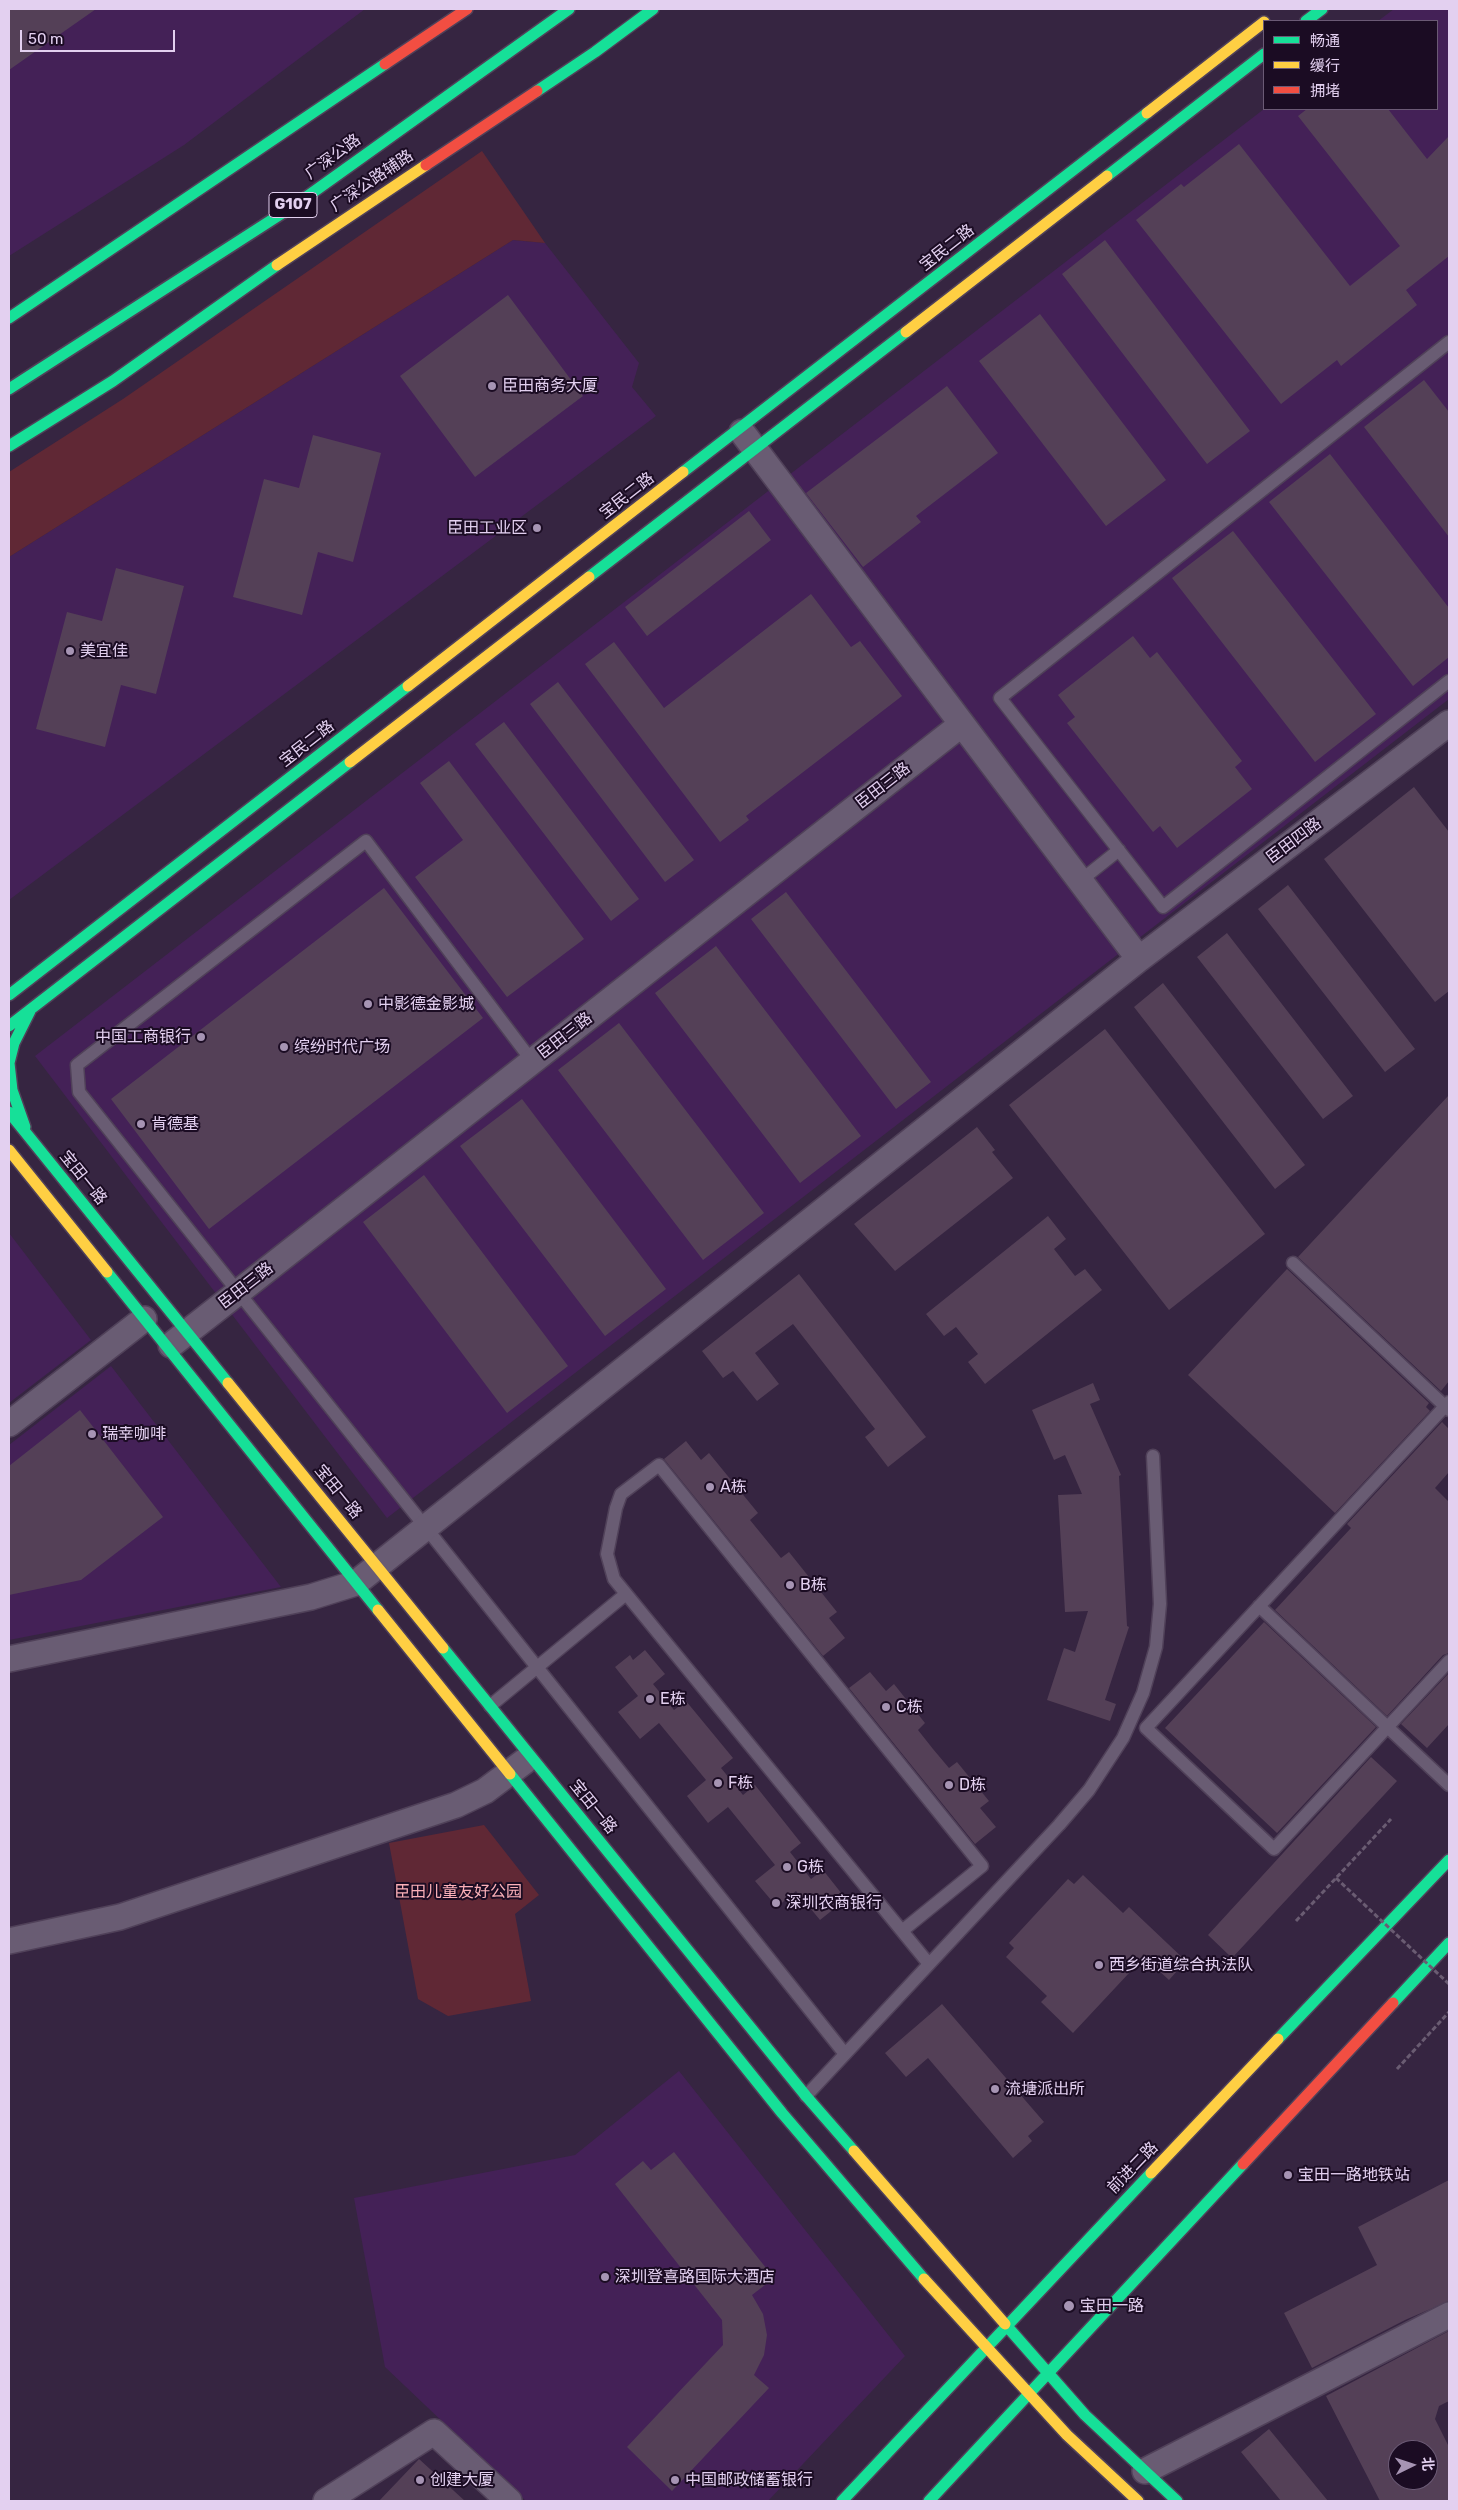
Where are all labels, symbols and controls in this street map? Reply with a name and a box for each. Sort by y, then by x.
scale bar [22,20,178,52]
legend [1263,20,1438,110]
text: 50 m [28,30,63,48]
text: 畅通 [1310,32,1340,50]
text: 缓行 [1310,57,1340,75]
text: 拥堵 [1310,82,1340,100]
street label: 广深公路 [301,130,365,184]
street label: 广深公路辅路 [327,146,417,216]
road number: G107 [269,192,317,218]
street label: 宝民二路 [916,221,978,275]
place label: 臣田商务大厦 [502,376,598,396]
marker: 臣田商务大厦 [486,380,498,392]
street label: 宝民二路 [596,469,658,523]
place label: 臣田工业区 [447,518,527,538]
marker: 臣田工业区 [531,522,543,534]
place label: 美宜佳 [80,641,128,661]
marker: 美宜佳 [64,645,76,657]
street label: 宝民二路 [276,717,338,771]
street label: 臣田三路 [852,759,914,813]
street label: 臣田四路 [1263,814,1325,868]
place label: 中影德金影城 [378,994,474,1014]
marker: 中影德金影城 [362,998,374,1010]
street label: 臣田三路 [534,1009,596,1063]
place label: 中国工商银行 [95,1027,191,1047]
marker: 中国工商银行 [195,1031,207,1043]
place label: 缤纷时代广场 [294,1037,390,1057]
marker: 缤纷时代广场 [278,1041,290,1053]
place label: 肯德基 [151,1114,199,1134]
marker: 肯德基 [135,1118,147,1130]
street label: 宝田一路 [55,1147,111,1209]
street label: 臣田三路 [215,1259,277,1313]
place label: 瑞幸咖啡 [102,1424,166,1444]
marker: 瑞幸咖啡 [86,1428,98,1440]
street label: 宝田一路 [310,1461,366,1523]
place label: A栋 [720,1477,747,1497]
marker: A栋 [704,1481,716,1493]
place label: B栋 [800,1575,827,1595]
marker: B栋 [784,1579,796,1591]
place label: E栋 [660,1689,686,1709]
marker: E栋 [644,1693,656,1705]
place label: C栋 [896,1697,923,1717]
marker: C栋 [880,1701,892,1713]
place label: F栋 [728,1773,753,1793]
place label: D栋 [959,1775,986,1795]
street label: 宝田一路 [565,1776,621,1838]
marker: F栋 [712,1777,724,1789]
marker: D栋 [943,1779,955,1791]
place label: G栋 [797,1857,824,1877]
marker: G栋 [781,1861,793,1873]
park label: 臣田儿童友好公园 [394,1882,522,1902]
place label: 深圳农商银行 [786,1893,882,1913]
marker: 深圳农商银行 [770,1897,782,1909]
place label: 西乡街道综合执法队 [1109,1955,1253,1975]
marker: 西乡街道综合执法队 [1093,1959,1105,1971]
place label: 流塘派出所 [1005,2079,1085,2099]
marker: 流塘派出所 [989,2083,1001,2095]
street label: 前进二路 [1104,2138,1162,2198]
place label: 宝田一路地铁站 [1298,2165,1410,2185]
marker: 宝田一路地铁站 [1282,2169,1294,2181]
place label: 深圳登喜路国际大酒店 [615,2267,775,2287]
marker: 深圳登喜路国际大酒店 [599,2271,611,2283]
place label: 宝田一路 [1080,2296,1144,2316]
marker: 宝田一路 [1062,2299,1076,2313]
north arrow [1388,2440,1438,2490]
text: 北 [1418,2456,1436,2472]
place label: 创建大厦 [430,2470,494,2490]
place label: 中国邮政储蓄银行 [685,2470,813,2490]
marker: 创建大厦 [414,2474,426,2486]
marker: 中国邮政储蓄银行 [669,2474,681,2486]

